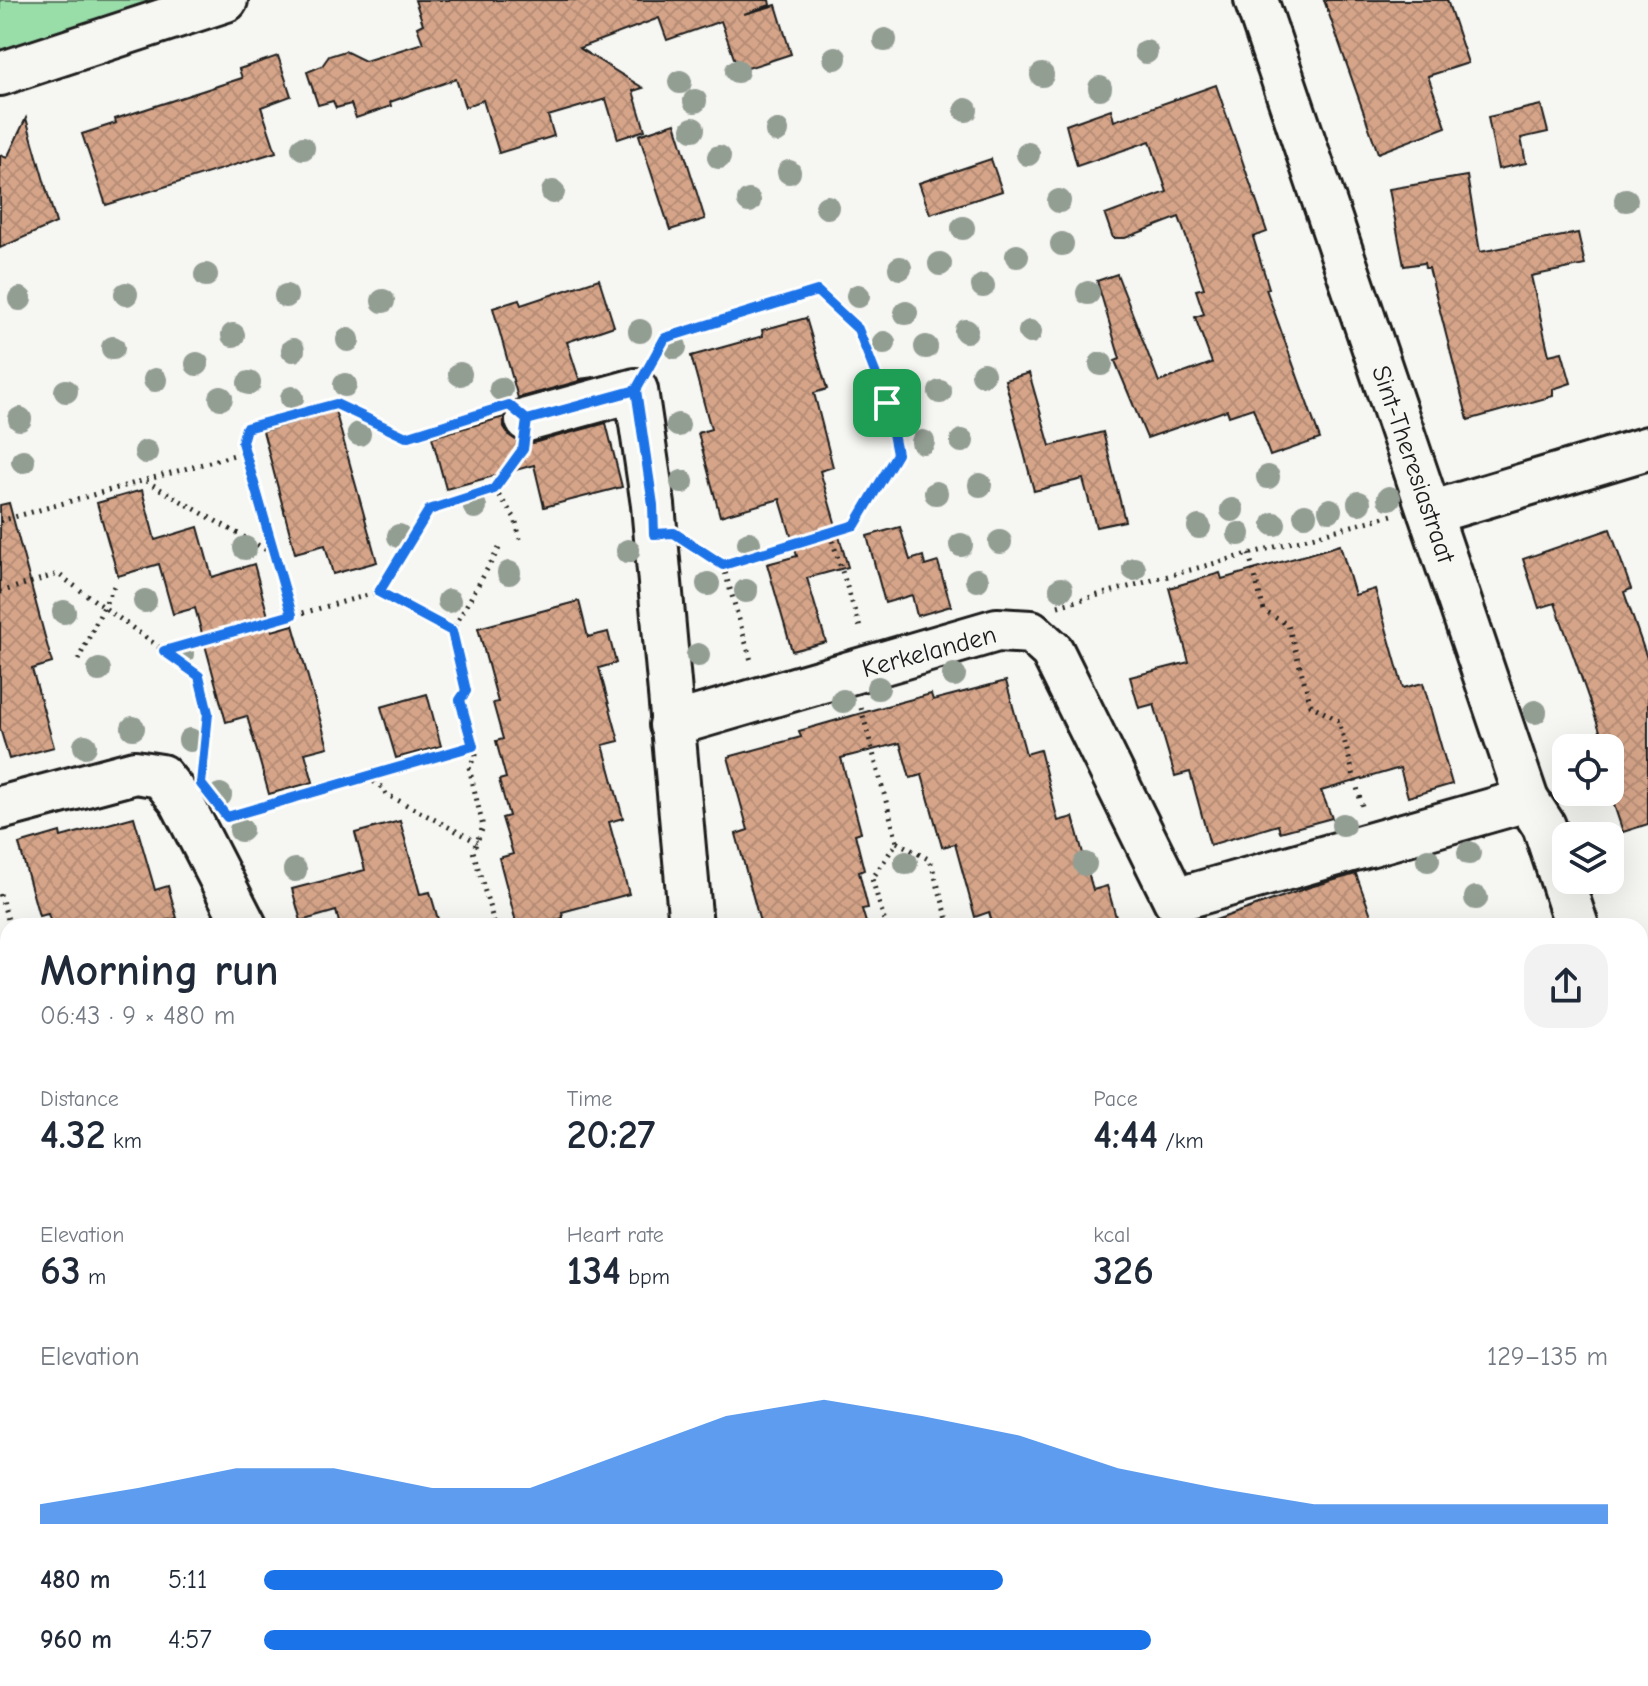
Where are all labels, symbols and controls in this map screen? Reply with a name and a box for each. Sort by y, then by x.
street label: Sint-Theresiastraat [1365,362,1461,568]
pin [853,369,921,437]
icon: arrive [865,381,909,425]
street label: Kerkelanden [859,620,1000,684]
map controls [1552,734,1624,894]
button: locate [1552,734,1624,806]
button: layers [1552,822,1624,894]
button: share [1524,944,1608,1028]
text: Morning run [40,945,279,996]
text: 06:43 · 9 × 480 m [40,1001,235,1031]
text: Distance [40,1086,119,1112]
text: Time [567,1086,612,1112]
text: Pace [1093,1086,1138,1112]
text: 4.32 [40,1112,106,1158]
text: 20:27 [567,1112,655,1158]
text: 4:44 [1093,1112,1158,1158]
text: km [106,1128,142,1154]
text: /km [1158,1128,1204,1154]
text: Elevation [40,1222,124,1248]
text: Heart rate [567,1222,664,1248]
text: kcal [1093,1222,1130,1248]
text: 63 [40,1248,81,1294]
text: 134 [567,1248,621,1294]
text: 326 [1093,1248,1154,1294]
text: m [81,1264,106,1290]
text: bpm [621,1264,670,1290]
text: Elevation [40,1342,140,1372]
text: 129–135 m [1487,1342,1608,1372]
text: 480 m [40,1565,110,1595]
text: 5:11 [168,1565,207,1595]
text: 960 m [40,1625,112,1655]
text: 4:57 [168,1625,212,1655]

